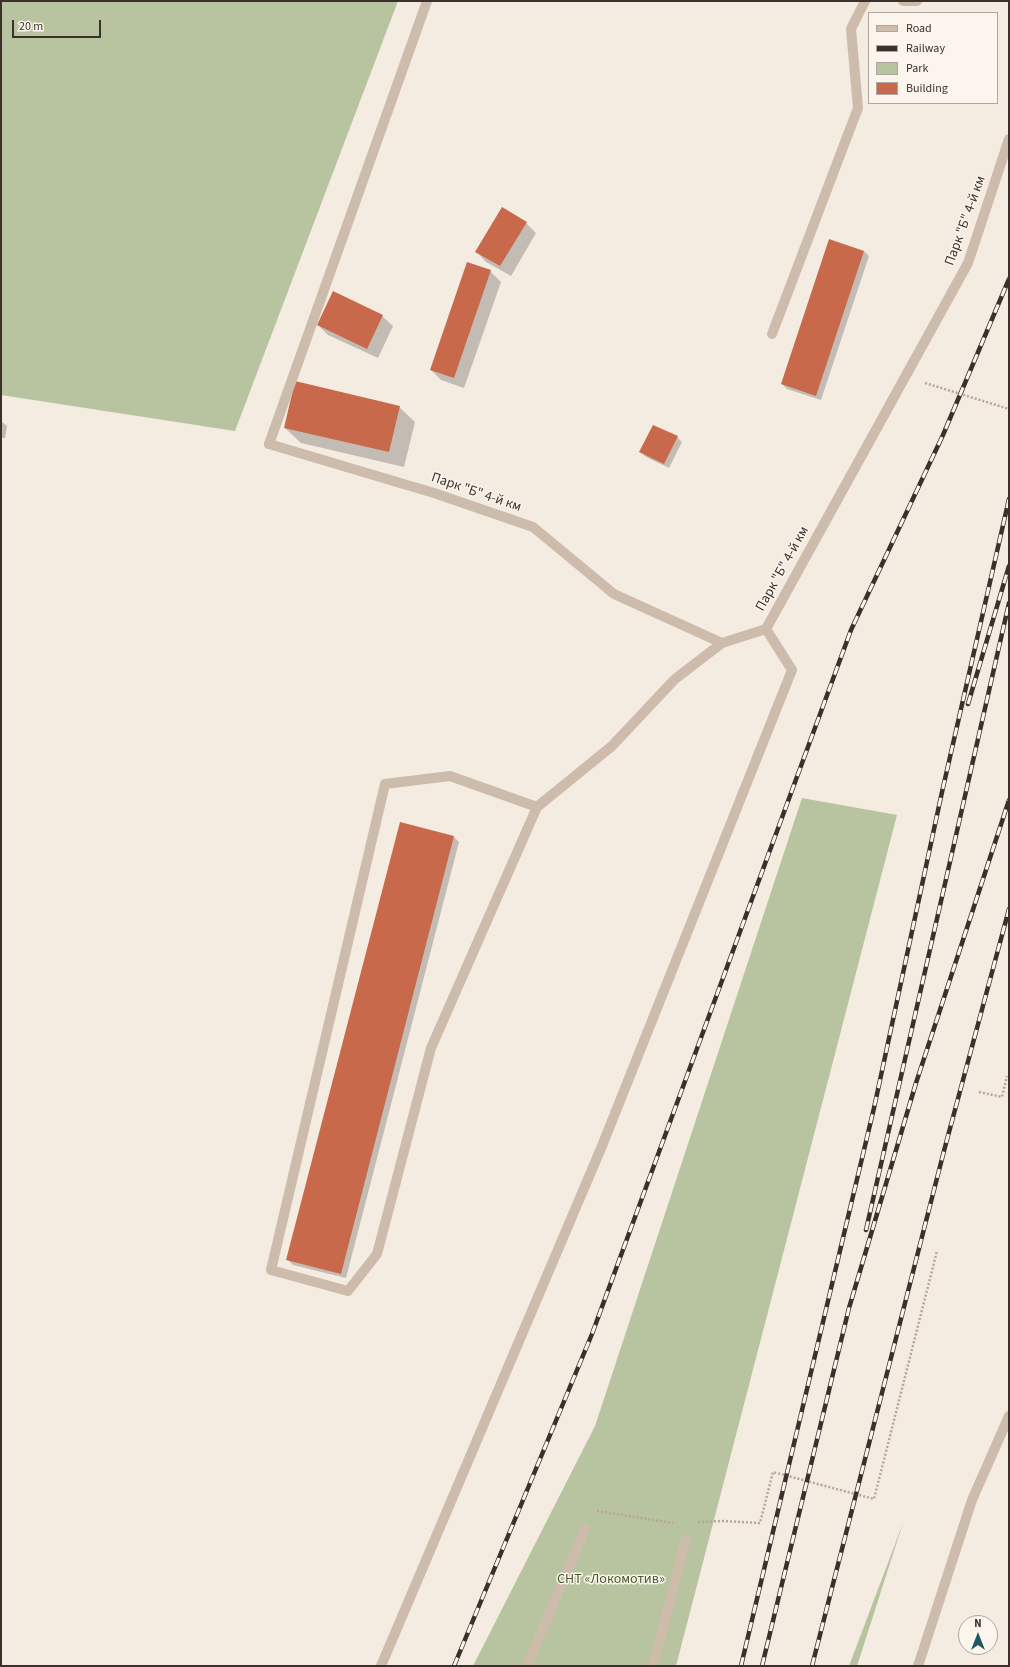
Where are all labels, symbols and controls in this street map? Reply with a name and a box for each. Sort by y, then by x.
scale bar [14,12,103,38]
legend [868,12,998,104]
text: 20 m [19,18,43,35]
text: Road [906,20,932,37]
text: Railway [906,40,945,57]
text: Park [906,60,928,77]
text: Building [906,80,948,97]
street label: Парк "Б" 4-й км [942,174,990,268]
street label: Парк "Б" 4-й км [429,470,523,516]
street label: Парк "Б" 4-й км [753,524,813,614]
park label: СНТ «Локомотив» [557,1572,665,1588]
north arrow [958,1615,998,1655]
text: N [974,1616,982,1631]

